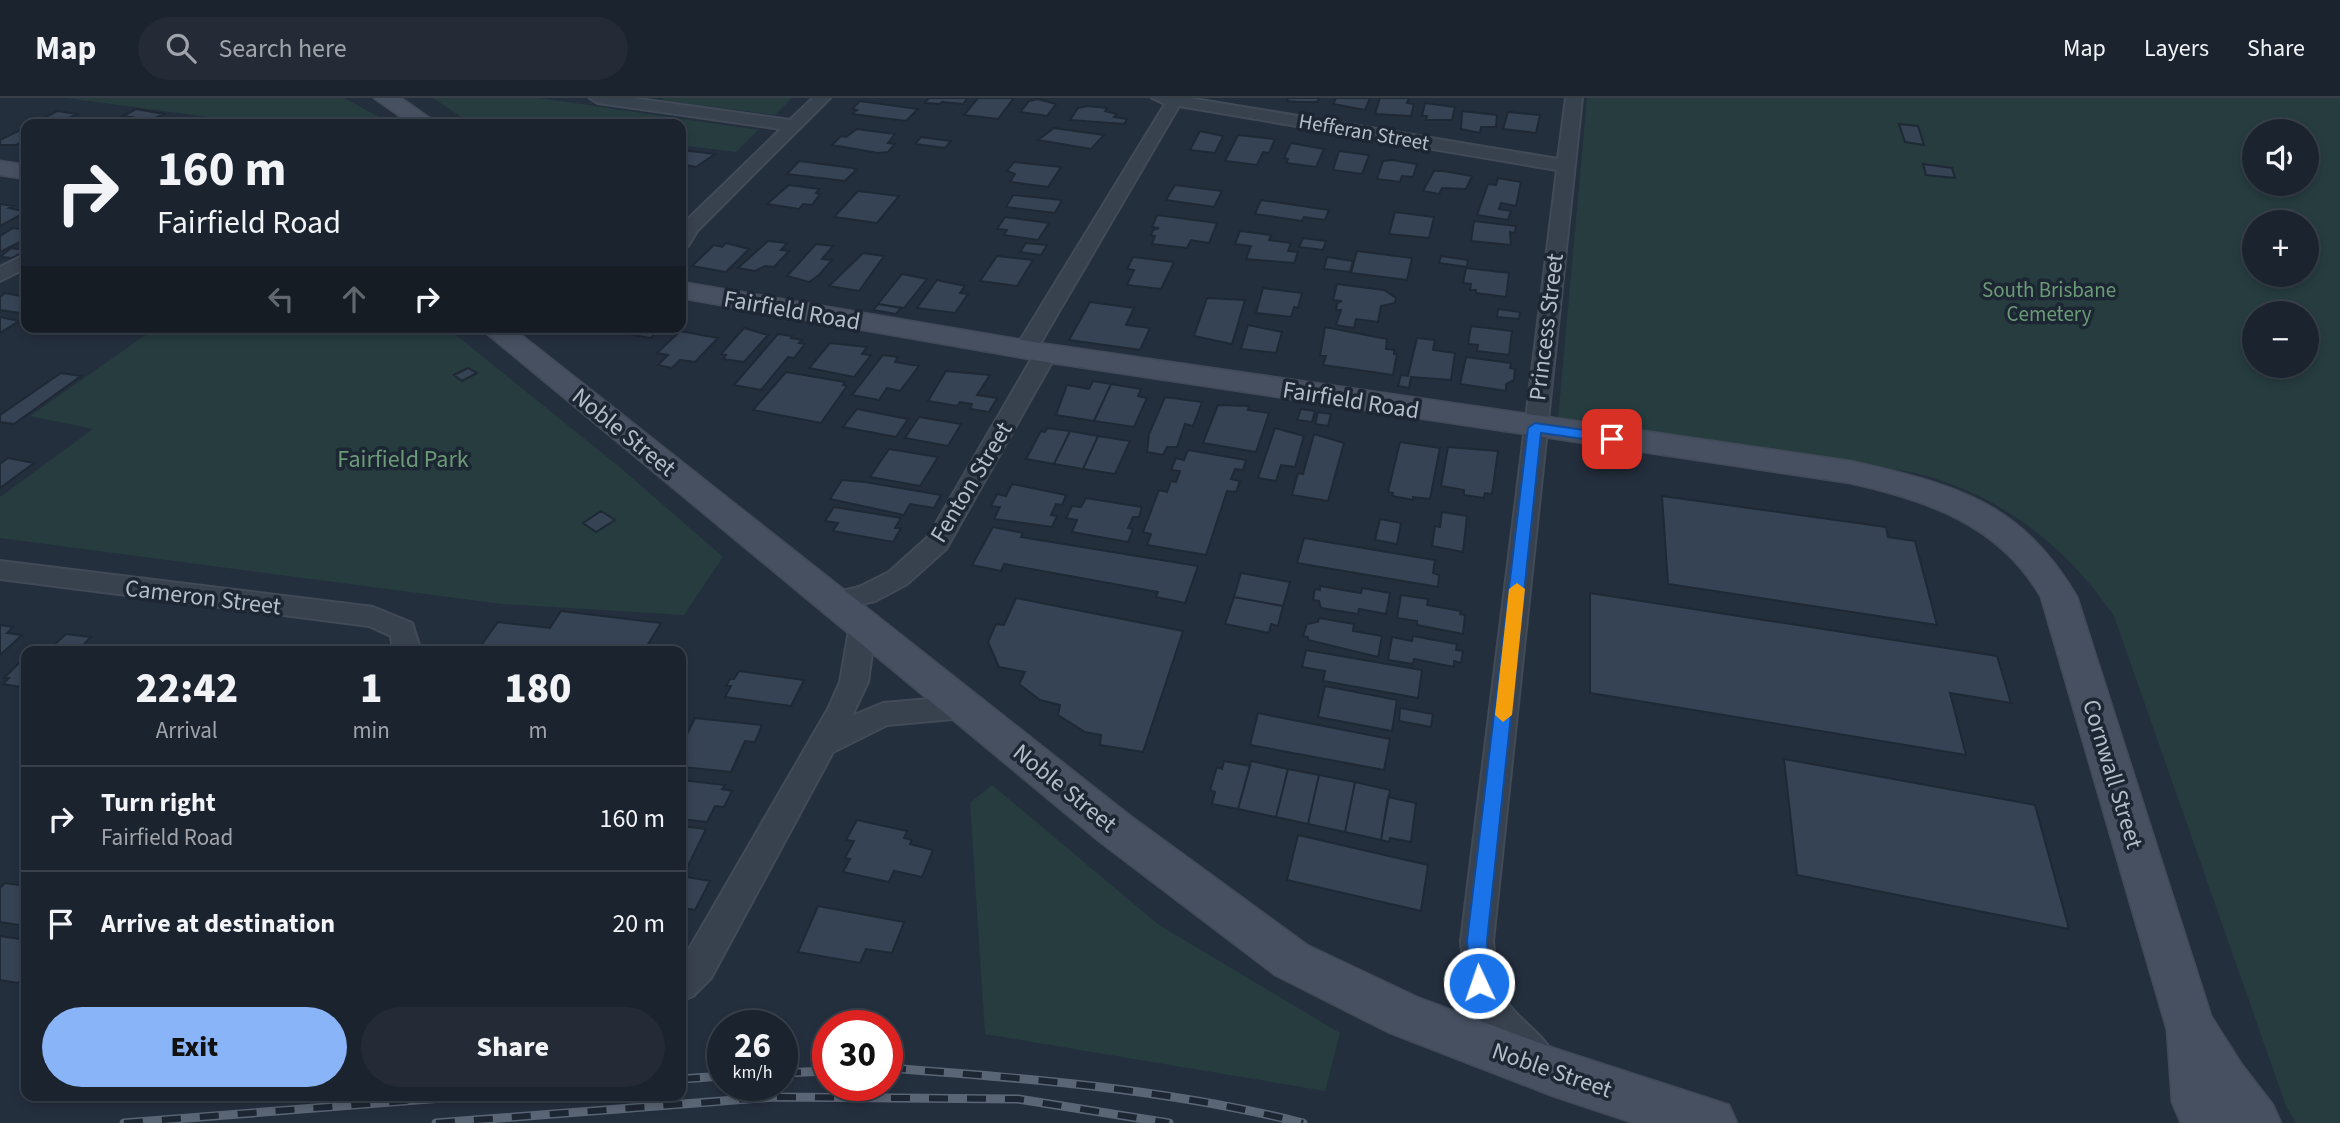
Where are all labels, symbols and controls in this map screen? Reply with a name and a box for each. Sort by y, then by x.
search box [138,17,628,80]
text: Map [35,25,96,72]
icon: search [162,29,200,67]
text: Search here [218,30,347,67]
text: Map [2063,31,2106,66]
text: Layers [2144,31,2209,66]
text: Share [2247,31,2305,66]
street label: Hefferan Street [1296,106,1432,158]
map controls [2242,119,2319,378]
button: sound [2242,119,2319,196]
text: 160 m [157,135,286,205]
icon: right [42,147,133,238]
text: Fairfield Road [157,200,341,246]
button: + [2242,210,2319,287]
street label: Princess Street [1520,251,1573,403]
park label: South Brisbane Cemetery [1982,275,2116,329]
icon: left [262,280,300,318]
icon: ahead [335,280,373,318]
icon: right [408,280,446,318]
street label: Fairfield Road [721,281,863,340]
button: − [2242,301,2319,378]
street label: Fairfield Road [1280,372,1422,429]
street label: Noble Street [564,380,683,485]
pin [1582,409,1642,469]
street label: Fenton Street [922,415,1021,549]
icon: arrive [1593,420,1631,458]
park label: Fairfield Park [337,442,469,477]
street label: Cameron Street [123,571,283,624]
text: 22:42 [135,659,238,719]
text: 1 [360,659,382,719]
text: 180 [504,659,572,719]
street label: Cornwall Street [2073,695,2152,853]
text: Arrival [156,714,218,747]
text: min [353,714,390,747]
text: m [528,714,547,747]
street label: Noble Street [1005,736,1124,841]
text: Turn right [101,784,216,821]
icon: right [42,800,80,838]
text: 160 m [599,800,665,837]
text: Fairfield Road [101,821,233,854]
icon: arrive [42,905,80,943]
text: Arrive at destination [101,905,335,942]
text: 20 m [612,905,665,942]
position arrow [1442,946,1516,1020]
button: Exit [42,1007,347,1087]
button: Share [361,1007,665,1087]
speed limit sign: 30 [812,1010,903,1101]
text: 26 [734,1021,771,1071]
street label: Noble Street [1487,1034,1617,1107]
text: km/h [733,1060,772,1085]

